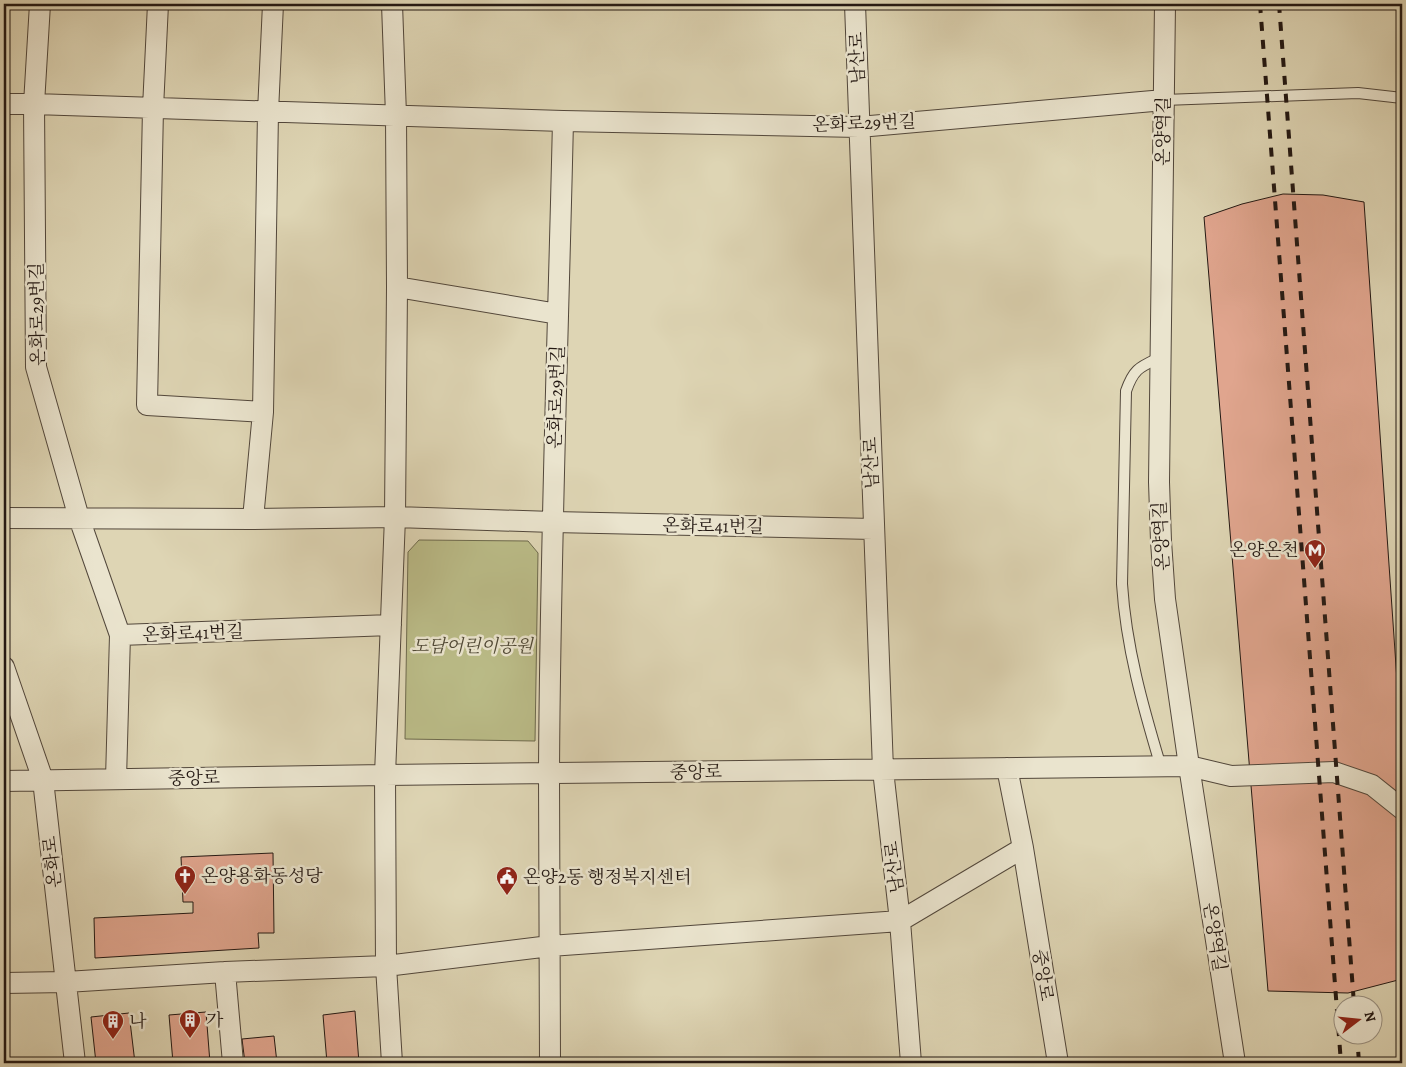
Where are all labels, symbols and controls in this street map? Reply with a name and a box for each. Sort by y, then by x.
street label: 남산로 [844,32,870,84]
street label: 온양역길 [1150,96,1176,166]
street label: 온화로29번길 [812,109,916,137]
street label: 온화로29번길 [24,262,50,366]
street label: 온화로29번길 [542,345,570,449]
street label: 남산로 [858,437,884,489]
street label: 온양역길 [1147,501,1175,571]
street label: 온화로41번길 [662,513,764,539]
place label: 온양온천 [1229,538,1299,562]
metro station icon: 온양온천 [1303,538,1327,569]
street label: 온화로41번길 [142,619,244,647]
park label: 도담어린이공원 [411,634,534,658]
street label: 중앙로 [670,760,722,784]
street label: 중앙로 [168,766,220,790]
street label: 온화로 [37,835,67,889]
street label: 남산로 [879,840,909,894]
church icon: 온양용화동성당 [173,864,197,895]
place label: 온양용화동성당 [201,864,323,888]
public building icon: 온양2동 행정복지센터 [495,865,519,896]
place label: 온양2동 행정복지센터 [523,865,692,889]
street label: 온양역길 [1198,901,1232,973]
street label: 중앙로 [1027,947,1059,1003]
north arrow [1334,994,1384,1044]
building icon: 가 [178,1008,202,1039]
place label: 가 [206,1008,224,1032]
building icon: 나 [101,1009,125,1040]
place label: 나 [129,1009,147,1033]
text: N [1359,1009,1381,1024]

